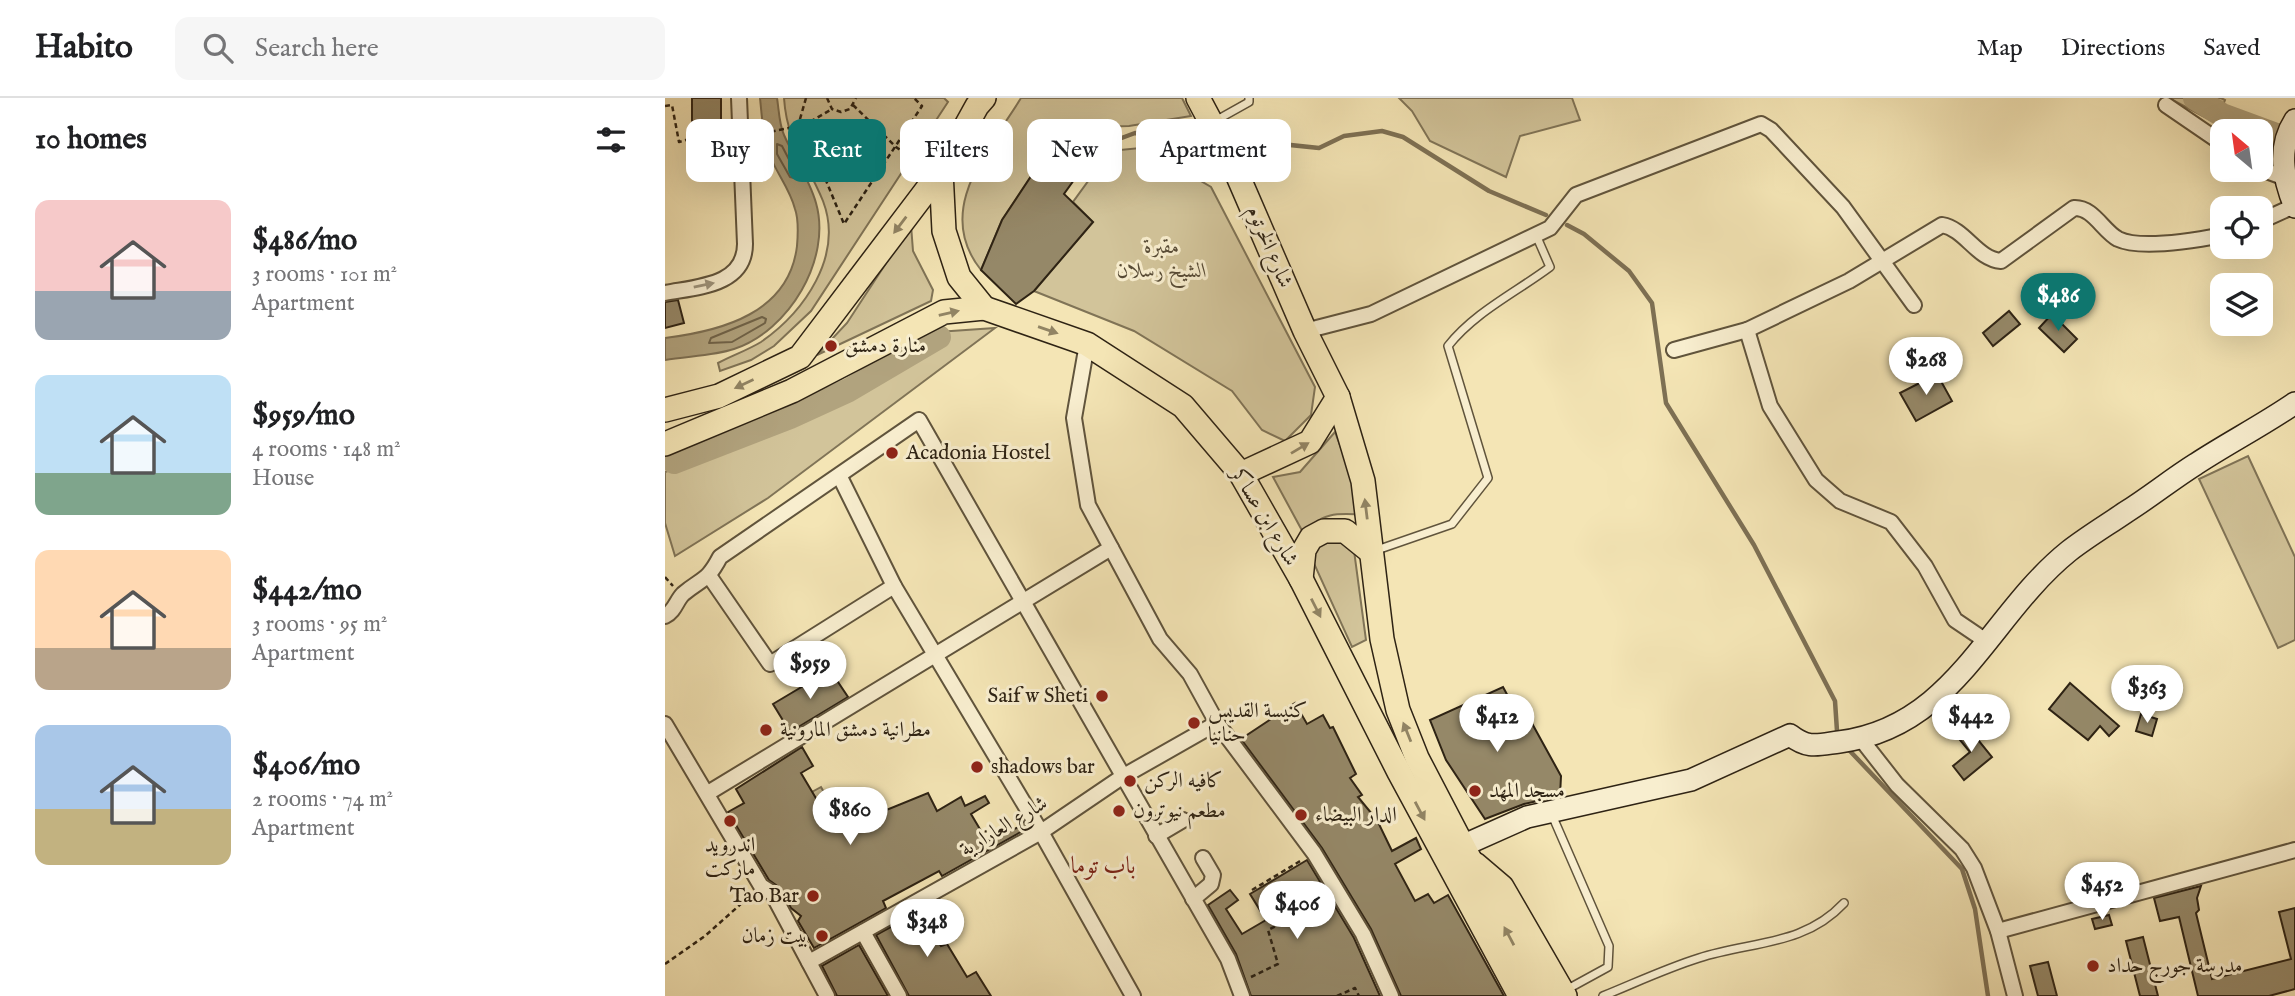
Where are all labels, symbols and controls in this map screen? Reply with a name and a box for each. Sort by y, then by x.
search box [175,17,665,80]
text: Habito [35,27,133,69]
icon: search [199,29,237,67]
text: Search here [255,32,379,65]
text: Map [1977,33,2023,64]
text: Directions [2061,33,2165,64]
text: Saved [2203,33,2260,64]
chip: Buy [686,119,774,182]
chip: Rent [788,119,886,182]
chip: Filters [900,119,1013,182]
chip: New [1027,119,1122,182]
chip: Apartment [1136,119,1291,182]
north arrow [2210,119,2273,182]
map controls [2210,119,2273,336]
text: 10 homes [35,121,147,159]
icon: filters [592,121,630,159]
button: locate [2210,196,2273,259]
street label: شارع الخرتوم [1237,202,1298,293]
one-way arrow [893,216,907,234]
text: $486/mo [252,222,357,260]
icon: home [91,228,175,312]
park label: مقبرة الشيخ رسلان [1117,234,1207,289]
text: 3 rooms · 101 m² [252,260,397,289]
button: layers [2210,273,2273,336]
pin: $486 [2017,274,2099,333]
one-way arrow [693,279,715,290]
text: $486 [2037,281,2079,310]
text: Apartment [252,289,355,318]
one-way arrow [938,307,960,318]
one-way arrow [1038,325,1059,336]
place label: منارة دمشق [845,333,926,360]
marker: منارة دمشق [823,338,839,354]
pin: $268 [1885,338,1967,397]
text: $268 [1905,345,1947,374]
one-way arrow [734,378,754,389]
text: $959/mo [252,397,355,435]
icon: home [91,403,175,487]
text: 4 rooms · 148 m² [252,435,401,464]
place label: Acadonia Hostel [905,440,1050,467]
one-way arrow [1290,442,1309,454]
marker: Acadonia Hostel [884,445,900,461]
street label: شارع ابن عساكر [1220,461,1304,573]
text: House [252,464,314,493]
one-way arrow [1361,498,1372,520]
text: $442/mo [252,572,362,610]
icon: home [91,578,175,662]
one-way arrow [1311,598,1322,618]
text: 3 rooms · 95 m² [252,610,387,639]
text: Apartment [252,639,355,668]
pin: $959 [769,642,851,701]
text: $959 [789,649,831,678]
pin: $363 [2106,666,2188,725]
text: $363 [2127,673,2167,702]
place label: Saif w Sheti [988,683,1088,710]
marker: Saif w Sheti [1094,688,1110,704]
pin: $412 [1456,694,1538,754]
pin: $442 [1930,694,2012,754]
place label: كنيسة القديس حنانيا [1208,698,1307,749]
text: $412 [1475,702,1519,731]
text: $442 [1948,702,1994,731]
marker: كنيسة القديس حنانيا [1186,715,1202,731]
place label: مطرانية دمشق المارونية [780,717,931,744]
marker: مطرانية دمشق المارونية [758,722,774,738]
one-way arrow [1401,722,1412,743]
text: $406/mo [252,747,360,785]
icon: home [91,753,175,837]
place label: shadows bar [991,754,1095,781]
marker: shadows bar [969,759,985,775]
place label: كافيه الركن [1144,768,1223,795]
marker: كافيه الركن [1122,773,1138,789]
place label: مسجد المهد [1489,778,1565,805]
marker: مسجد المهد [1467,783,1483,799]
text: 2 rooms · 74 m² [252,785,393,814]
pin: $860 [809,788,891,847]
street label: شارع العازارية [955,790,1054,866]
text: $860 [829,795,871,824]
place label: مطعم نيوترون [1133,798,1226,830]
one-way arrow [1414,801,1426,820]
place label: الدار البيضاء [1315,802,1397,829]
marker: مطعم نيوترون [1111,803,1127,819]
marker: الدار البيضاء [1293,807,1309,823]
marker: اندرويد ماركت [722,813,738,829]
text: Apartment [252,814,355,843]
place label: اندرويد ماركت [705,832,755,883]
district label: باب توما [1070,851,1136,882]
pin: $452 [2061,862,2143,922]
text: $452 [2081,870,2123,899]
pin: $406 [1256,882,1338,941]
place label: Tao Bar [730,883,799,910]
marker: Tao Bar [805,888,821,904]
text: $406 [1274,889,1320,918]
pin: $348 [886,900,968,959]
text: $348 [906,907,948,936]
place label: بيت زمان [741,923,808,950]
one-way arrow [1503,926,1514,946]
marker: بيت زمان [814,928,830,944]
place label: مدرسة جورج حداد [2107,953,2242,984]
marker: مدرسة جورج حداد [2085,958,2101,974]

